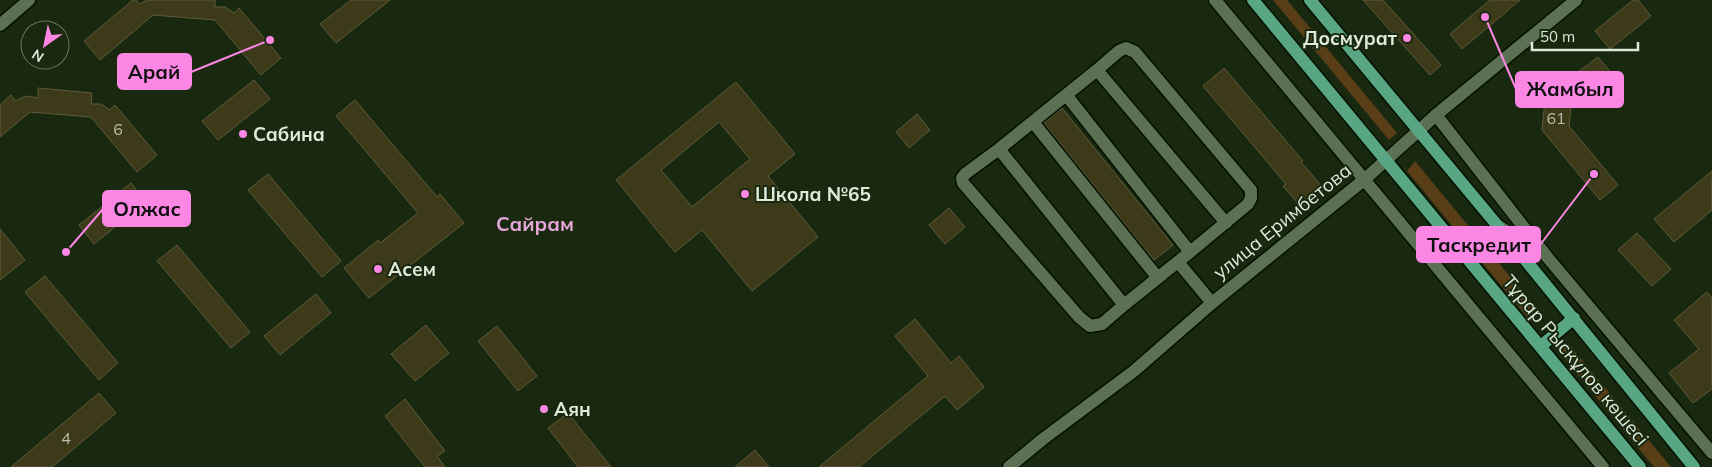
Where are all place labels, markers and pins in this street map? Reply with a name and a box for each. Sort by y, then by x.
place label: Досмурат [1303,26,1398,50]
marker: Досмурат [1401,32,1413,44]
callout: Арай [118,54,191,89]
callout: Жамбыл [1516,72,1623,107]
place label: Сабина [253,122,325,146]
marker: Сабина [237,128,249,140]
place label: Школа №65 [755,182,871,206]
marker: Школа №65 [739,188,751,200]
callout: Олжас [103,191,190,226]
callout: Таскредит [1417,227,1540,262]
place label: Асем [388,257,436,281]
marker: Асем [372,263,384,275]
place label: Аян [554,397,591,421]
marker: Аян [538,403,550,415]

